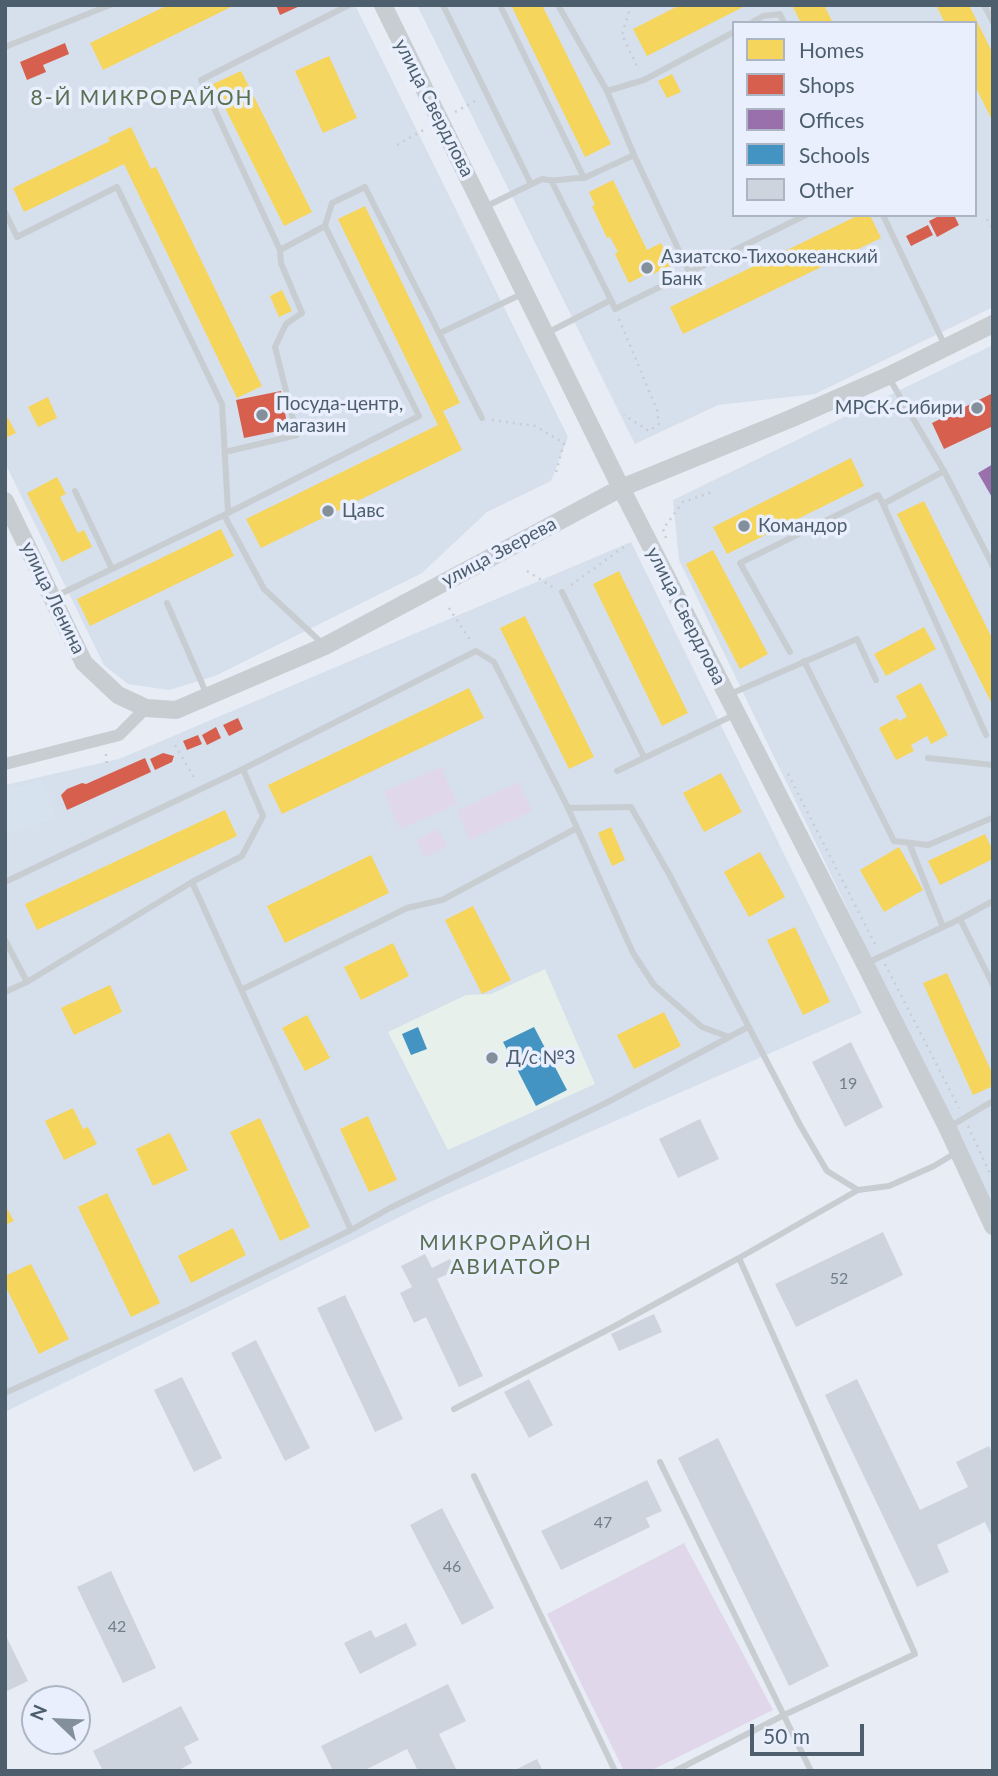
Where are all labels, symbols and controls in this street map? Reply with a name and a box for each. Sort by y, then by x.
legend [732,21,977,217]
street label: улица Свердлова [389,35,479,181]
text: Homes [799,37,864,62]
text: Shops [799,72,855,97]
district label: 8-Й МИКРОРАЙОН [32,85,252,111]
text: Offices [799,107,864,132]
text: Schools [799,142,870,167]
text: Other [799,177,854,202]
place label: Азиатско-Тихоокеанский Банк [661,246,878,290]
marker: Азиатско-Тихоокеанский Банк [639,260,655,276]
place label: Посуда-центр, магазин [276,393,403,437]
place label: МРСК-Сибири [835,397,963,419]
marker: МРСК-Сибири [969,400,985,416]
marker: Посуда-центр, магазин [254,407,270,423]
place label: Цавс [342,500,385,522]
marker: Цавс [320,503,336,519]
street label: улица Зверева [438,512,560,592]
place label: Командор [758,515,847,537]
marker: Командор [736,518,752,534]
street label: улица Ленина [16,538,90,658]
street label: улица Свердлова [641,543,731,689]
place label: Д/с №3 [506,1047,576,1069]
marker: Д/с №3 [484,1050,500,1066]
house number: 19 [839,1074,857,1094]
district label: МИКРОРАЙОН АВИАТОР [420,1230,592,1280]
house number: 52 [830,1269,848,1289]
house number: 47 [594,1513,612,1533]
house number: 46 [443,1557,461,1577]
house number: 42 [108,1617,126,1637]
north arrow [21,1685,91,1755]
text: N [25,1701,51,1724]
scale bar [753,1710,867,1754]
text: 50 m [763,1723,810,1748]

